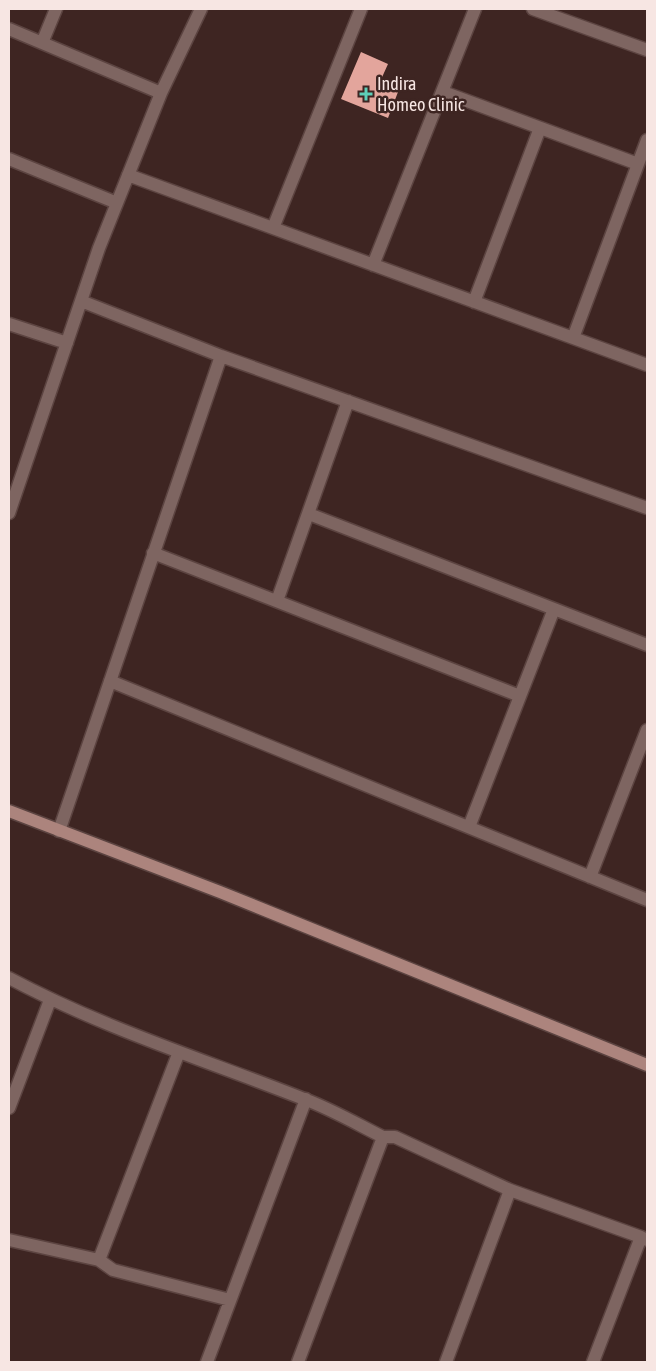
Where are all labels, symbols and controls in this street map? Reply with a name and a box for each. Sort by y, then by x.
place label: Indira Homeo Clinic [377,73,465,115]
marker: Indira Homeo Clinic [359,87,373,101]

